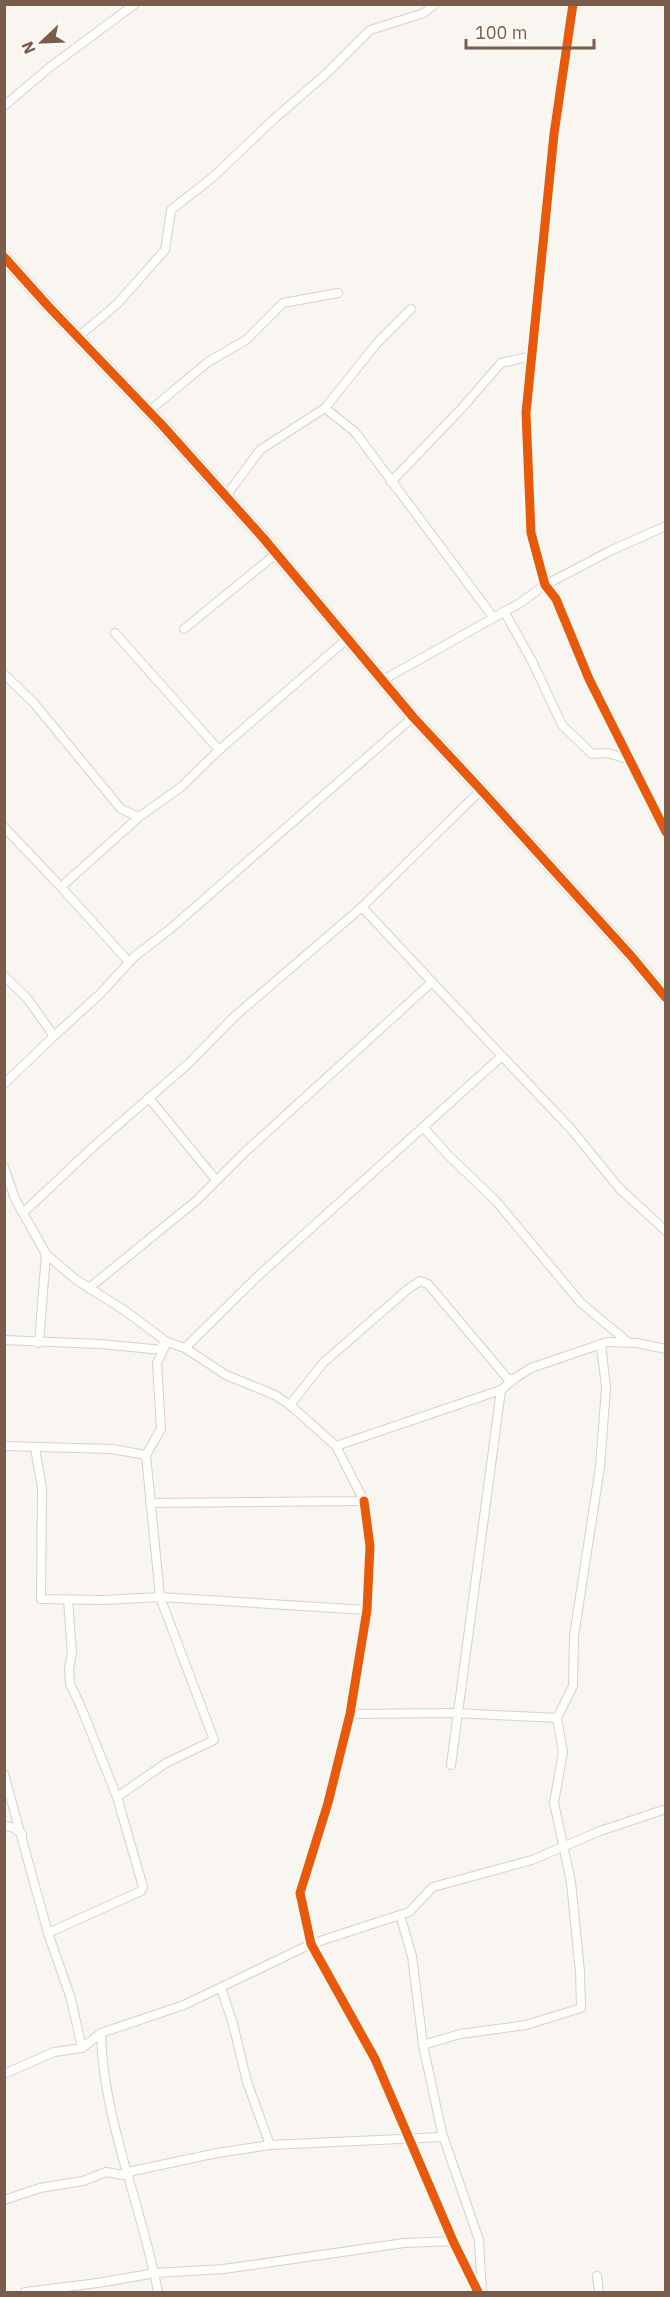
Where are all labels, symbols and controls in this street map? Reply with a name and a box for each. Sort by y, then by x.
north arrow [12,12,72,72]
scale bar [466,12,594,50]
text: 100 m [475,21,527,44]
text: N [17,39,40,57]

